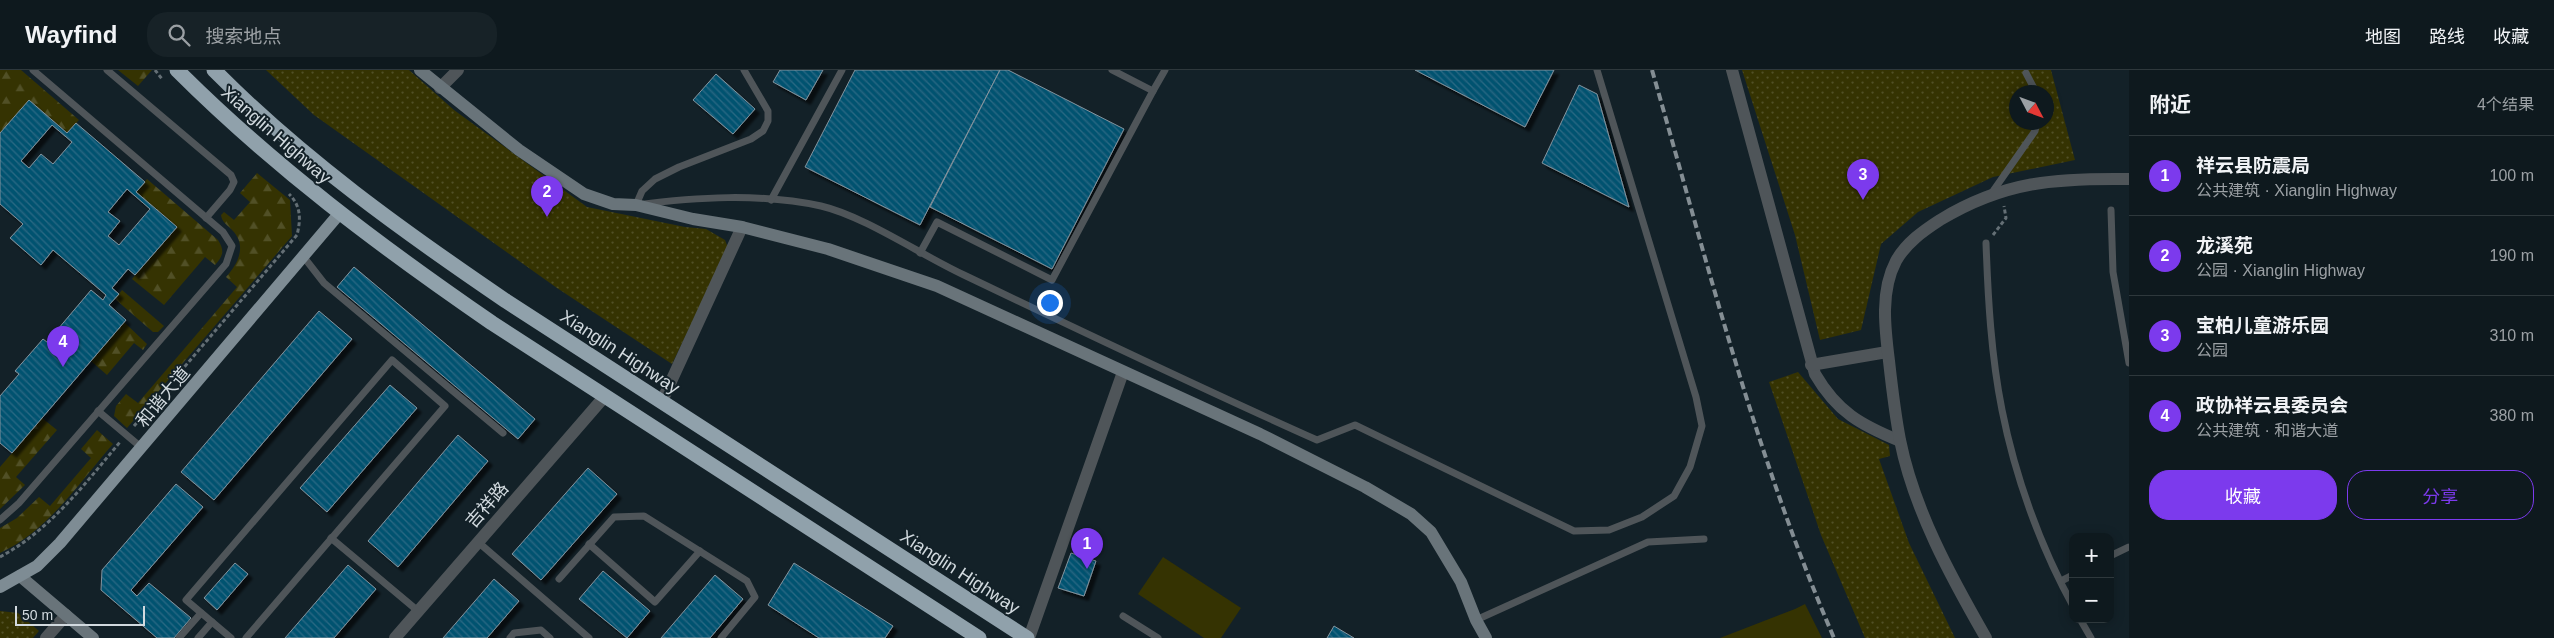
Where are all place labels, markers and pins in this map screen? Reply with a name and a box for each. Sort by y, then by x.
pin: 3 [1847,159,1879,200]
pin: 2 [531,176,563,217]
pin: 4 [47,326,79,367]
pin: 1 [1071,528,1103,569]

